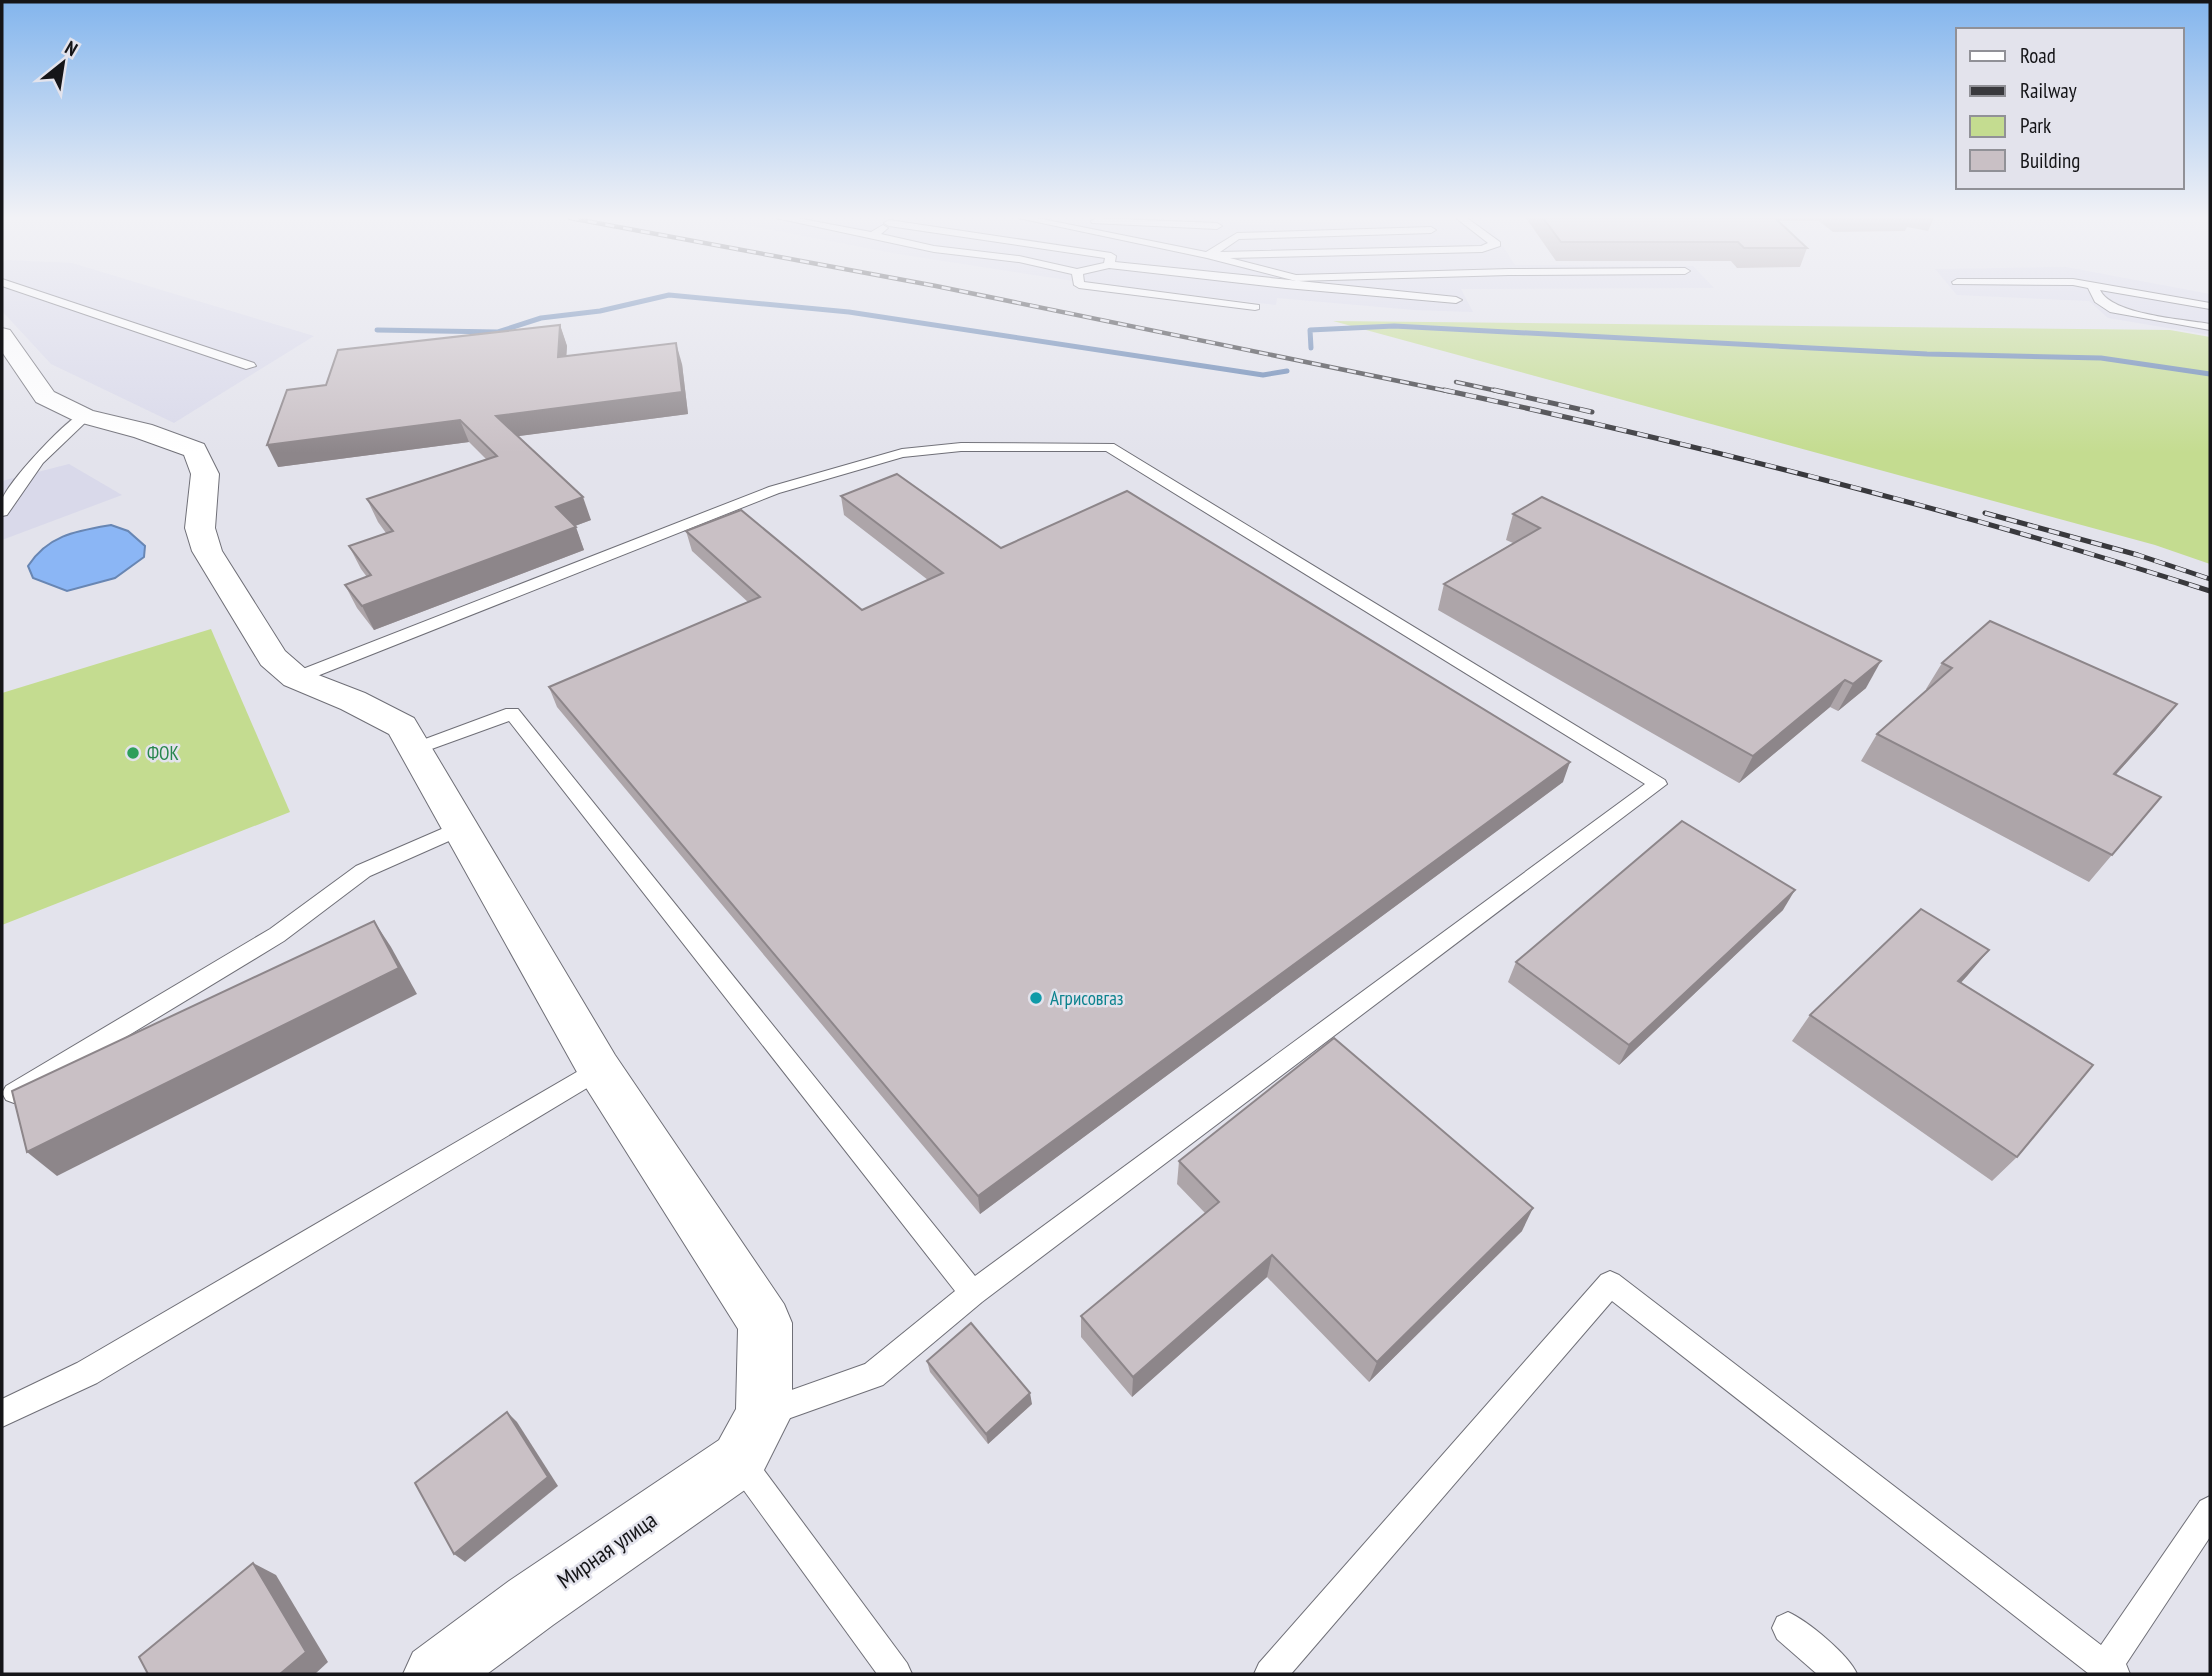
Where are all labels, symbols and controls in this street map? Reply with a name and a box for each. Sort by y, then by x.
north arrow [28,28,98,98]
legend [1956,28,2184,189]
text: N [61,35,82,61]
text: Road [2020,42,2056,69]
text: Railway [2020,77,2077,104]
text: Park [2020,112,2051,139]
text: Building [2020,147,2080,174]
place label: ФОК [147,741,179,765]
marker: ФОК [125,745,141,761]
place label: Агрисовгаз [1050,986,1123,1010]
marker: Агрисовгаз [1028,990,1044,1006]
street label: Мирная улица [551,1505,662,1594]

